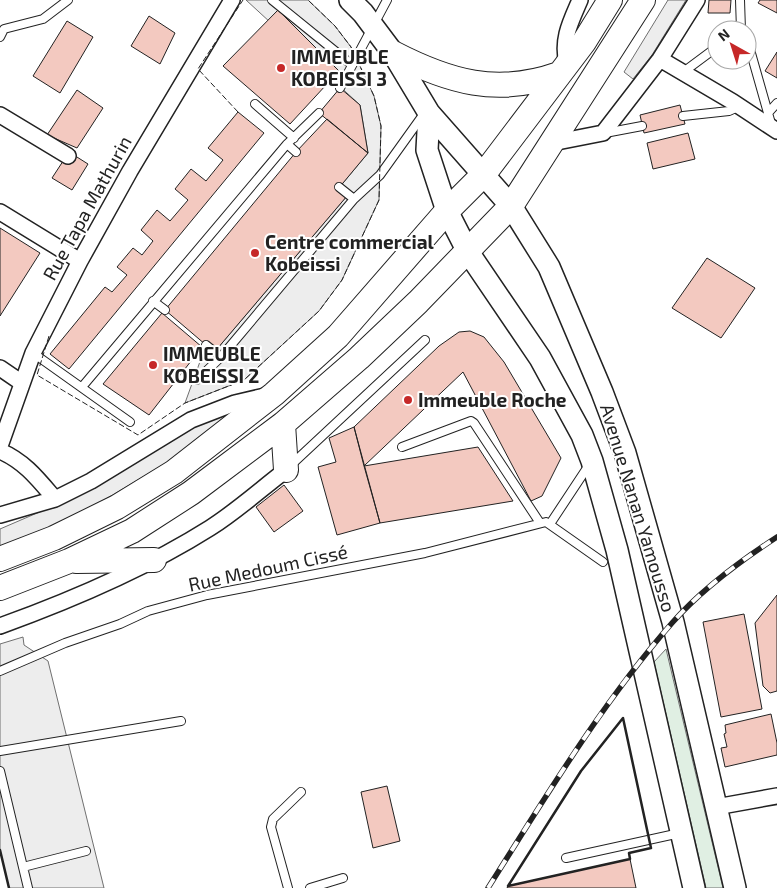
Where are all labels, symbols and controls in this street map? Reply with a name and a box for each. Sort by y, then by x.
north arrow [707,20,757,70]
text: N [714,25,733,44]
place label: IMMEUBLE KOBEISSI 3 [291,45,389,90]
marker: IMMEUBLE KOBEISSI 3 [275,62,287,74]
street label: Rue Tapa Mathurin [37,132,136,284]
place label: Centre commercial Kobeissi [265,230,435,275]
marker: Centre commercial Kobeissi [249,247,261,259]
place label: IMMEUBLE KOBEISSI 2 [163,342,261,387]
marker: IMMEUBLE KOBEISSI 2 [147,359,159,371]
place label: Immeuble Roche [418,388,567,411]
marker: Immeuble Roche [402,394,414,406]
street label: Avenue Nanan Yamousso [596,401,681,615]
street label: Rue Medoum Cissé [186,539,350,596]

